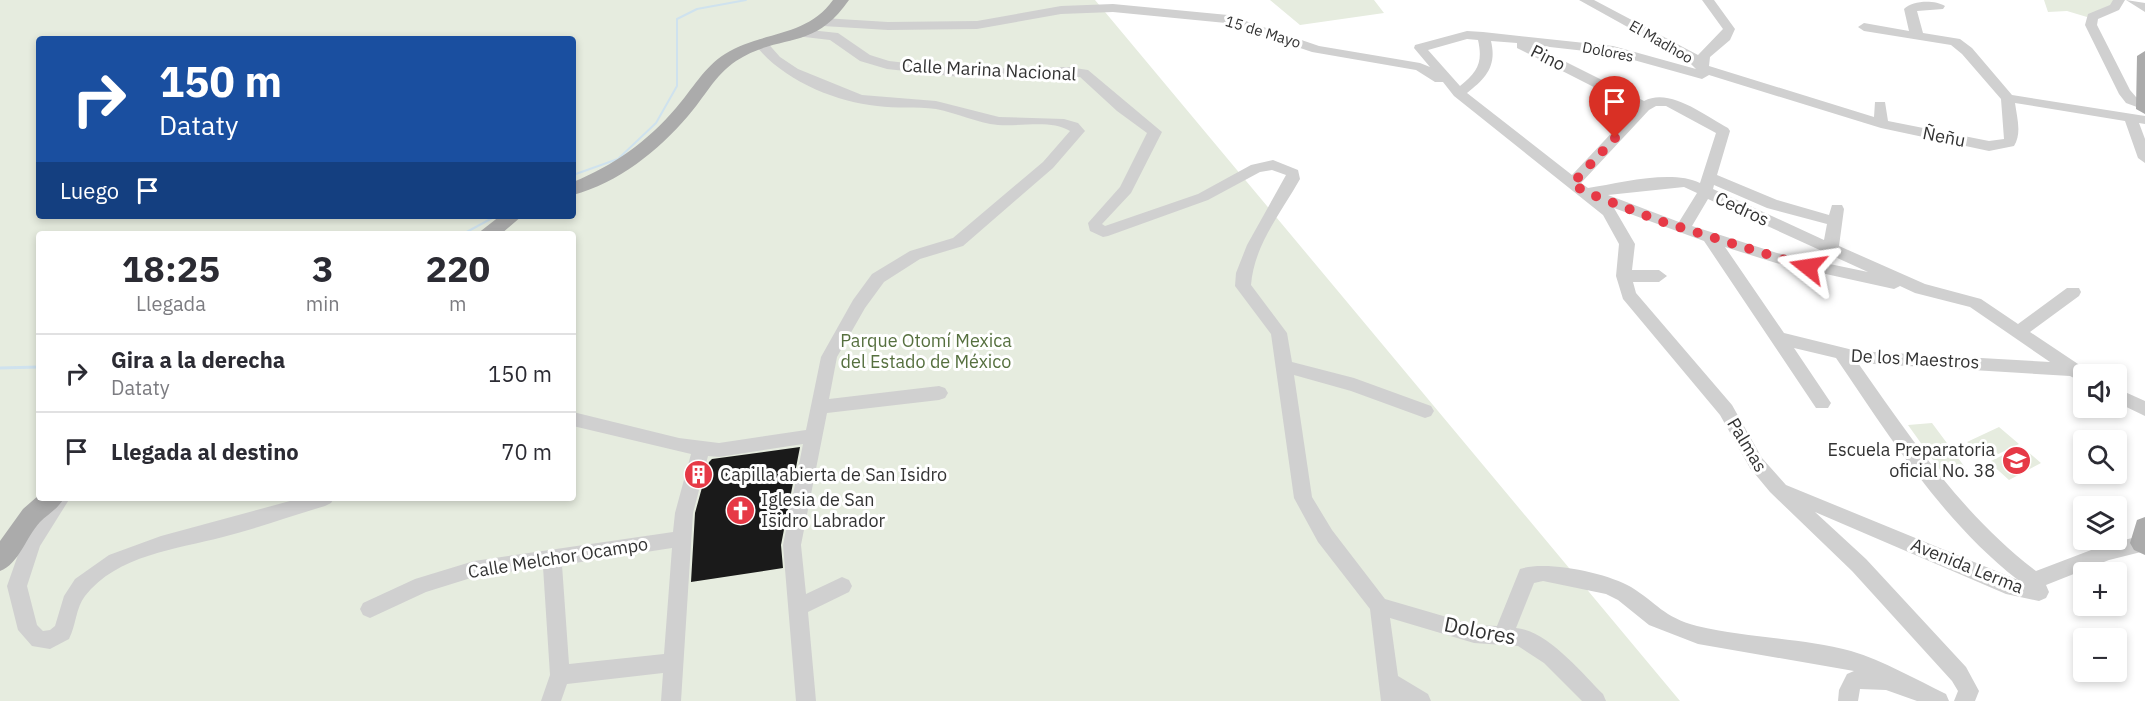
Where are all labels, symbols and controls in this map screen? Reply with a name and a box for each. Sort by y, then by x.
street label: 15 de Mayo [1223,11,1303,52]
street label: El Madhoo [1626,16,1697,67]
street label: Dolores [1581,37,1635,66]
street label: Pino [1527,39,1569,76]
street label: Calle Marina Nacional [901,53,1077,86]
text: 150 m [159,54,282,109]
icon: right [60,60,138,138]
pin [1589,76,1640,138]
icon: arrive [1598,85,1631,118]
text: Dataty [159,107,238,142]
street label: Ñeñu [1921,121,1967,152]
icon: arrive [131,174,164,207]
text: Luego [60,176,119,205]
street label: Cedros [1712,186,1773,231]
position arrow [1776,235,1840,299]
text: 18:25 [122,245,220,292]
text: 3 [312,245,334,292]
text: 220 [425,245,490,292]
text: Llegada [136,290,206,317]
text: min [306,290,340,317]
text: m [449,290,467,317]
park label: Parque Otomí Mexica del Estado de México [840,329,1012,373]
street label: De los Maestros [1850,344,1980,373]
text: Gira a la derecha [111,345,285,374]
icon: right [60,357,93,390]
text: 150 m [488,359,552,388]
map controls [2073,364,2127,682]
button: sound [2073,364,2127,418]
text: Dataty [111,374,170,401]
street label: Palmas [1722,413,1773,476]
button: search [2073,430,2127,484]
icon: arrive [60,435,93,468]
text: Llegada al destino [111,437,299,466]
text: 70 m [501,437,552,466]
place label: Escuela Preparatoria oficial No. 38 [1827,438,1995,482]
school or university icon: Escuela Preparatoria oficial No. 38 [2000,444,2032,476]
building icon: Capilla abierta de San Isidro [683,459,715,491]
place label: Capilla abierta de San Isidro [720,463,947,486]
place label: Iglesia de San Isidro Labrador [761,488,885,532]
church icon: Iglesia de San Isidro Labrador [724,494,756,526]
button: layers [2073,496,2127,550]
street label: Calle Melchor Ocampo [466,532,650,583]
street label: Avenida Lerma [1908,532,2027,599]
button: + [2073,562,2127,616]
street label: Dolores [1442,609,1519,651]
button: − [2073,628,2127,682]

